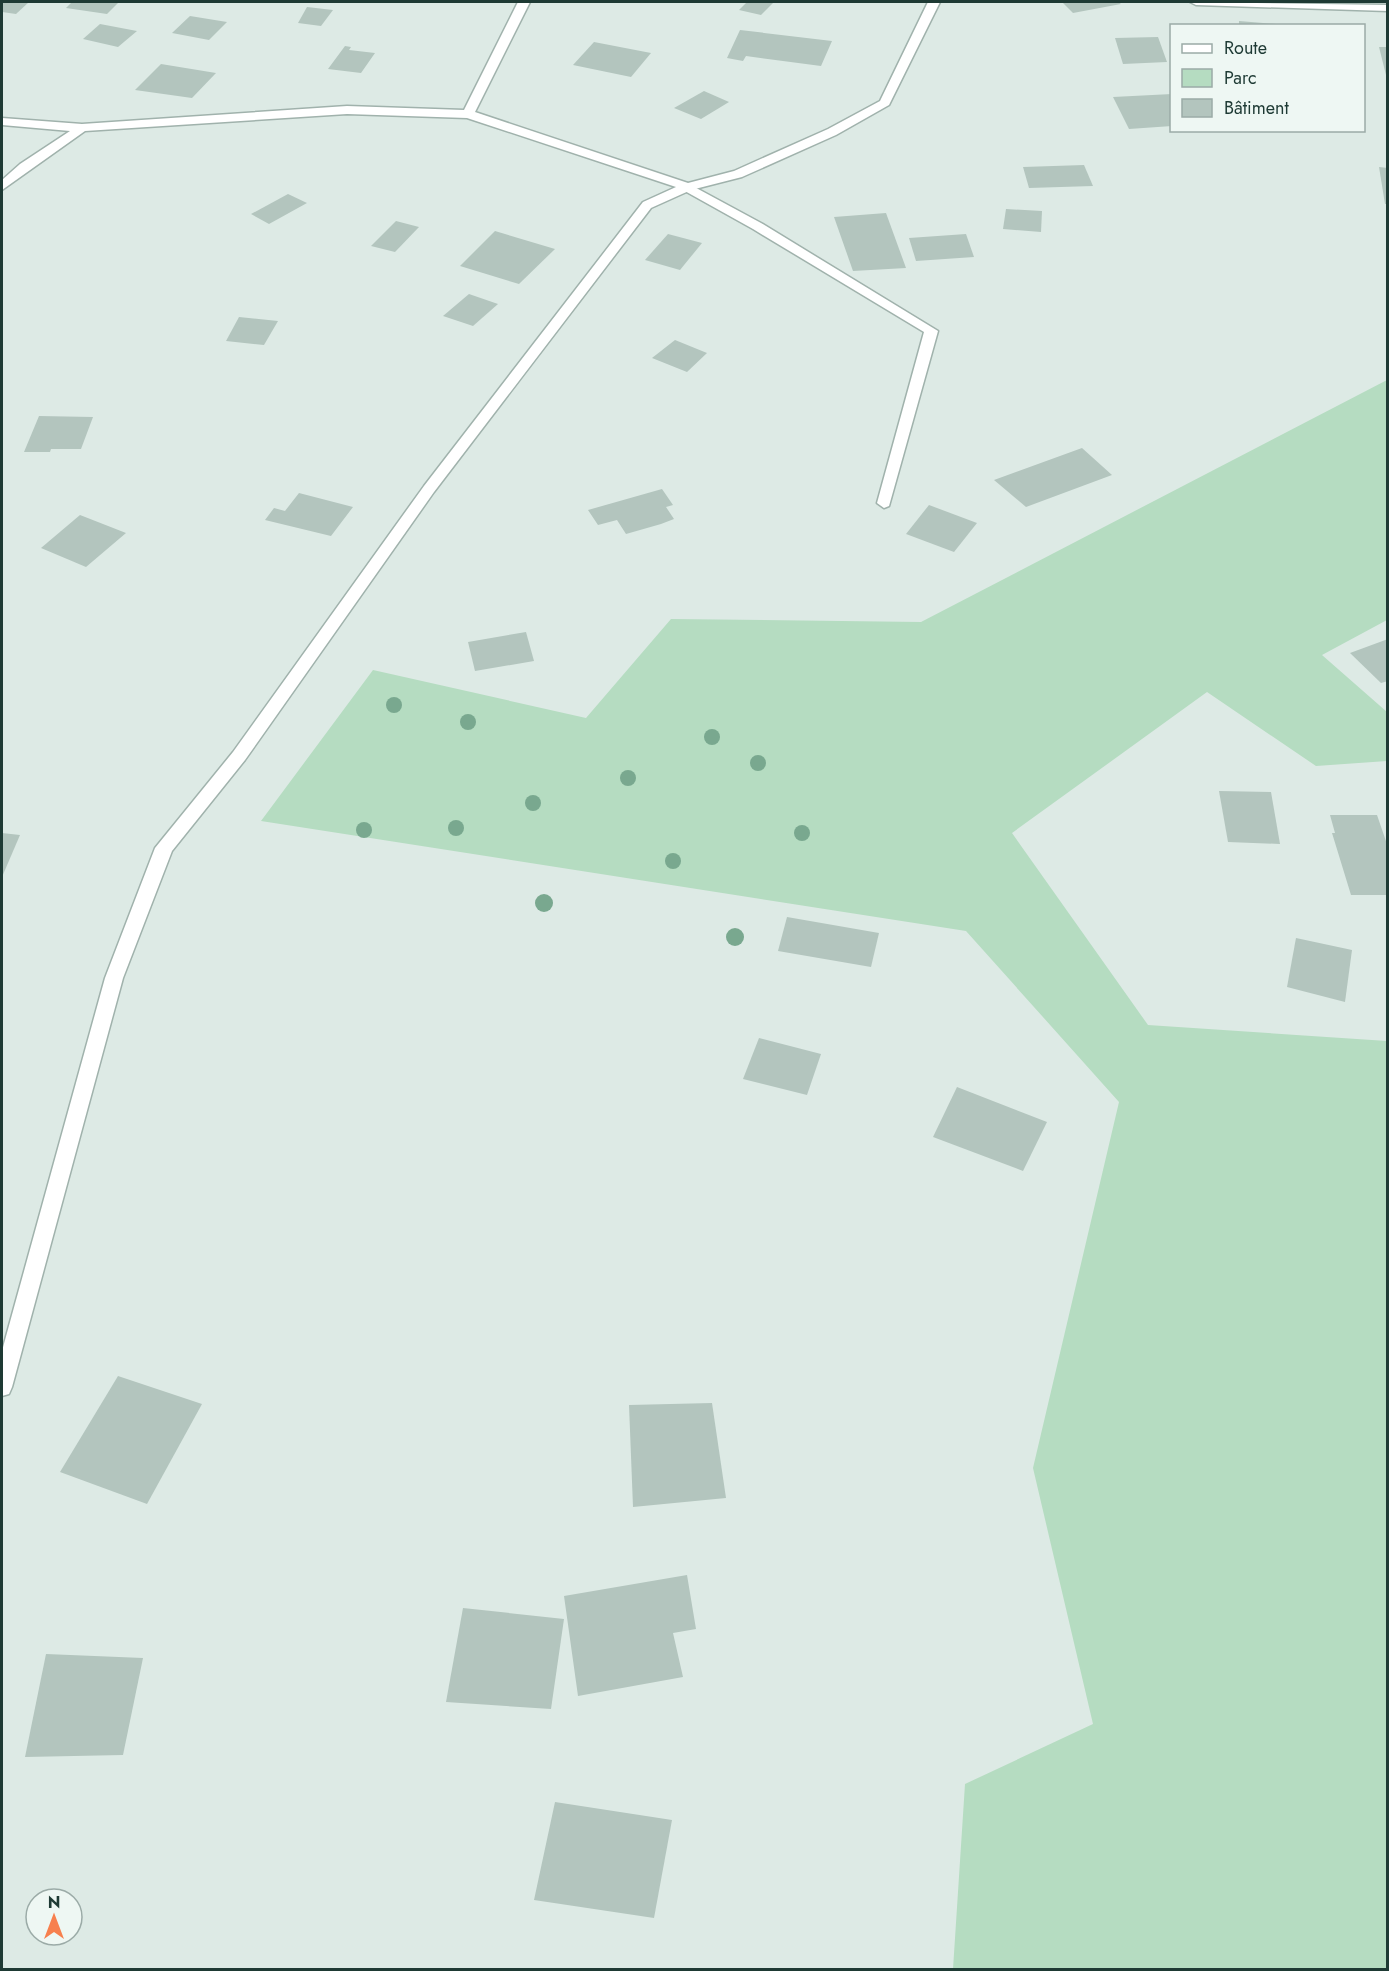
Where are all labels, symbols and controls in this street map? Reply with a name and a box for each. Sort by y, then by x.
legend [1170,24,1365,132]
text: Route [1224,35,1267,61]
text: Parc [1224,65,1257,91]
text: Bâtiment [1224,95,1290,121]
north arrow [24,1887,84,1947]
text: N [48,1891,60,1914]

